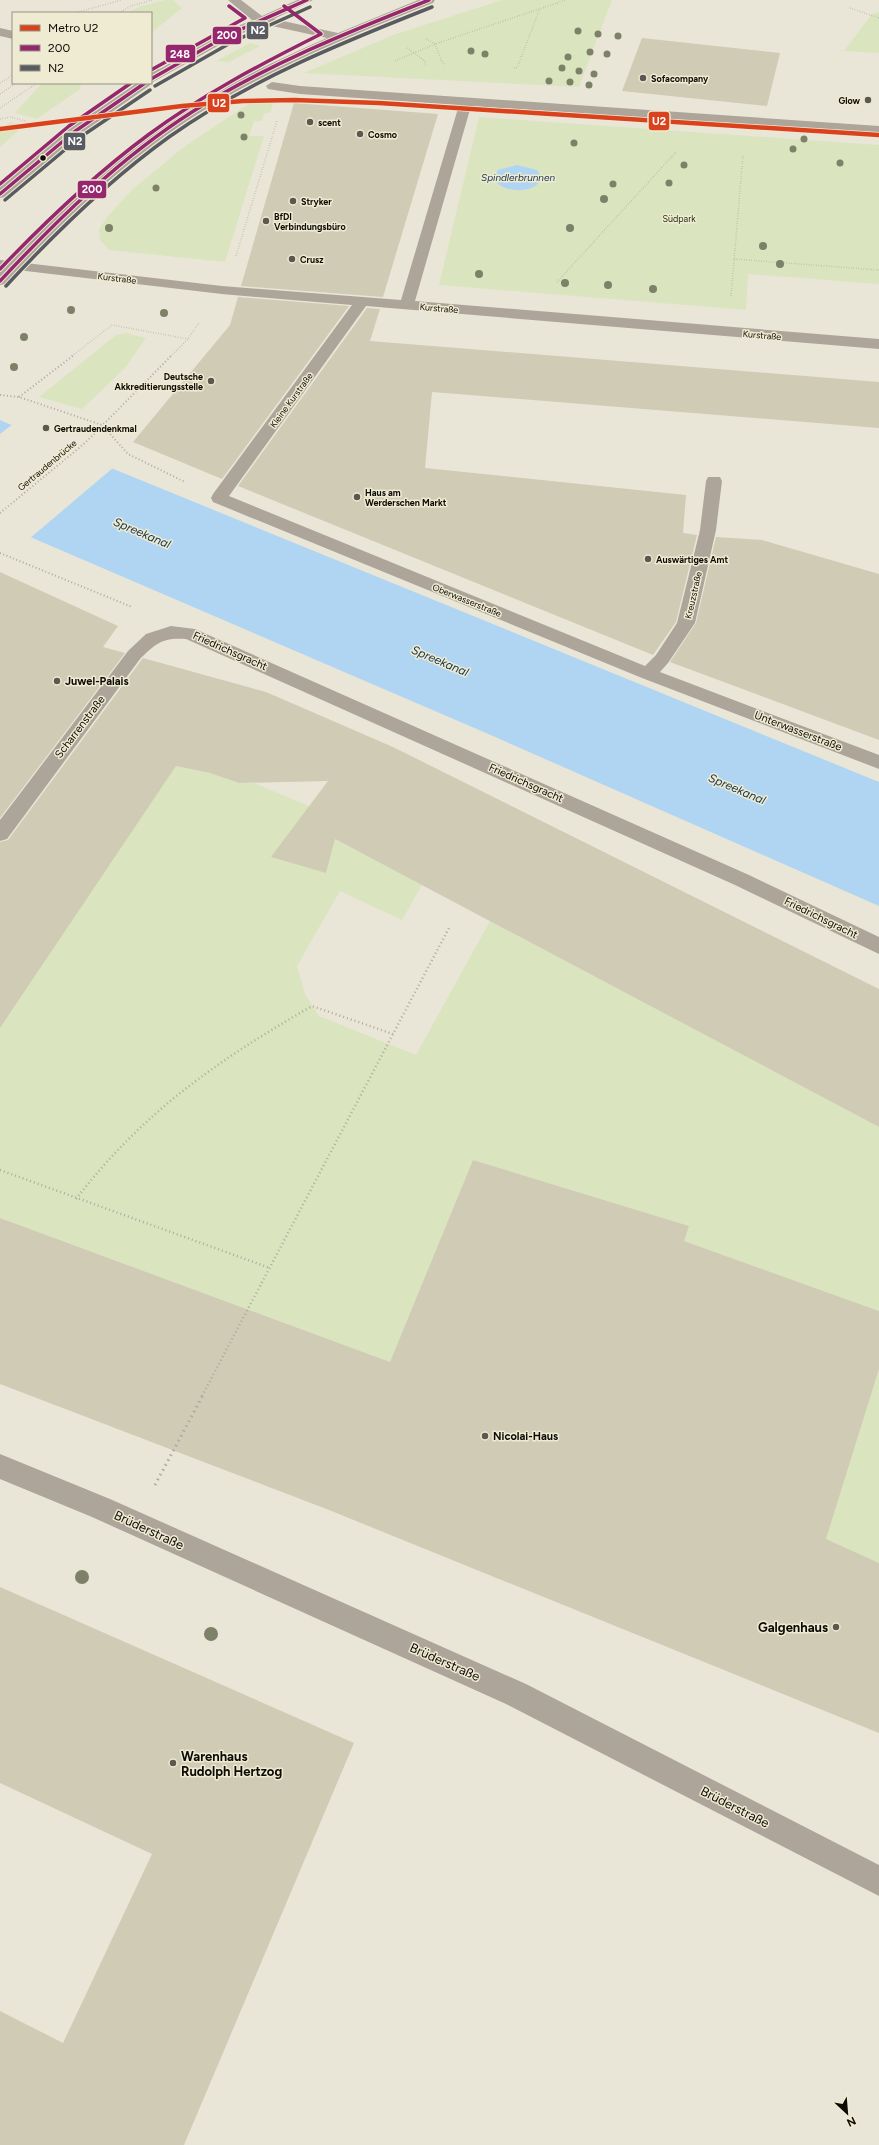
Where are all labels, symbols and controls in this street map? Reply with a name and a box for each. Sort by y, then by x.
legend [12,12,152,84]
text: Metro U2 [48,21,98,35]
line badge: N2 [246,21,269,40]
text: N2 [251,24,265,37]
line badge: 200 [212,26,242,45]
text: 200 [217,29,237,42]
text: 200 [48,41,70,55]
line badge: 248 [165,44,196,63]
text: 248 [170,48,190,61]
text: N2 [48,61,64,75]
marker: Sofacompany [638,73,648,83]
place label: Sofacompany [651,73,709,84]
line badge: U2 [207,93,230,113]
place label: Glow [839,95,860,106]
marker: Glow [863,95,873,105]
text: U2 [212,97,226,110]
line badge: U2 [648,111,670,131]
text: U2 [652,115,666,128]
marker: scent [305,117,315,127]
place label: scent [318,117,341,128]
marker: Cosmo [355,129,365,139]
place label: Cosmo [368,129,397,140]
line badge: N2 [63,132,86,151]
text: N2 [68,135,82,148]
unlabelled marker [38,153,48,163]
water label: Spindlerbrunnen [481,171,555,184]
line badge: 200 [77,180,107,199]
text: 200 [82,183,102,196]
marker: Stryker [288,196,298,206]
place label: Stryker [301,196,332,207]
place label: BfDI Verbindungsbüro [274,211,346,232]
park label: Südpark [662,213,696,224]
marker: BfDI Verbindungsbüro [261,216,271,226]
marker: Crusz [287,254,297,264]
place label: Crusz [300,254,324,265]
street label: Kurstraße [97,270,137,286]
street label: Kurstraße [419,301,459,315]
street label: Kurstraße [742,328,782,342]
street label: Kleine Kurstraße [267,370,315,430]
place label: Deutsche Akkreditierungsstelle [114,371,203,392]
marker: Deutsche Akkreditierungsstelle [206,376,216,386]
marker: Gertraudendenkmal [41,423,51,433]
place label: Gertraudendenkmal [54,423,137,434]
street label: Gertraudenbrücke [15,437,79,493]
place label: Haus am Werderschen Markt [365,487,447,508]
marker: Haus am Werderschen Markt [352,492,362,502]
water label: Spreekanal [111,515,173,551]
marker: Auswärtiges Amt [643,554,653,564]
place label: Auswärtiges Amt [656,554,728,565]
street label: Kreuzstraße [682,570,704,620]
street label: Oberwasserstraße [431,581,503,619]
street label: Friedrichsgracht [191,629,269,673]
water label: Spreekanal [409,643,471,679]
place label: Juwel-Palais [65,675,129,688]
marker: Juwel-Palais [52,676,62,686]
street label: Scharrenstraße [52,693,108,761]
street label: Unterwasserstraße [752,708,844,754]
street label: Friedrichsgracht [487,761,565,805]
water label: Spreekanal [706,771,768,807]
street label: Friedrichsgracht [782,895,860,941]
place label: Nicolai-Haus [493,1430,558,1443]
marker: Nicolai-Haus [480,1431,490,1441]
street label: Brüderstraße [112,1507,186,1553]
place label: Galgenhaus [758,1620,828,1635]
marker: Galgenhaus [831,1622,841,1632]
street label: Brüderstraße [408,1640,482,1684]
place label: Warenhaus Rudolph Hertzog [181,1749,282,1779]
marker: Warenhaus Rudolph Hertzog [168,1758,178,1768]
street label: Brüderstraße [698,1783,772,1831]
north arrow [827,2093,867,2133]
text: N [844,2114,858,2129]

